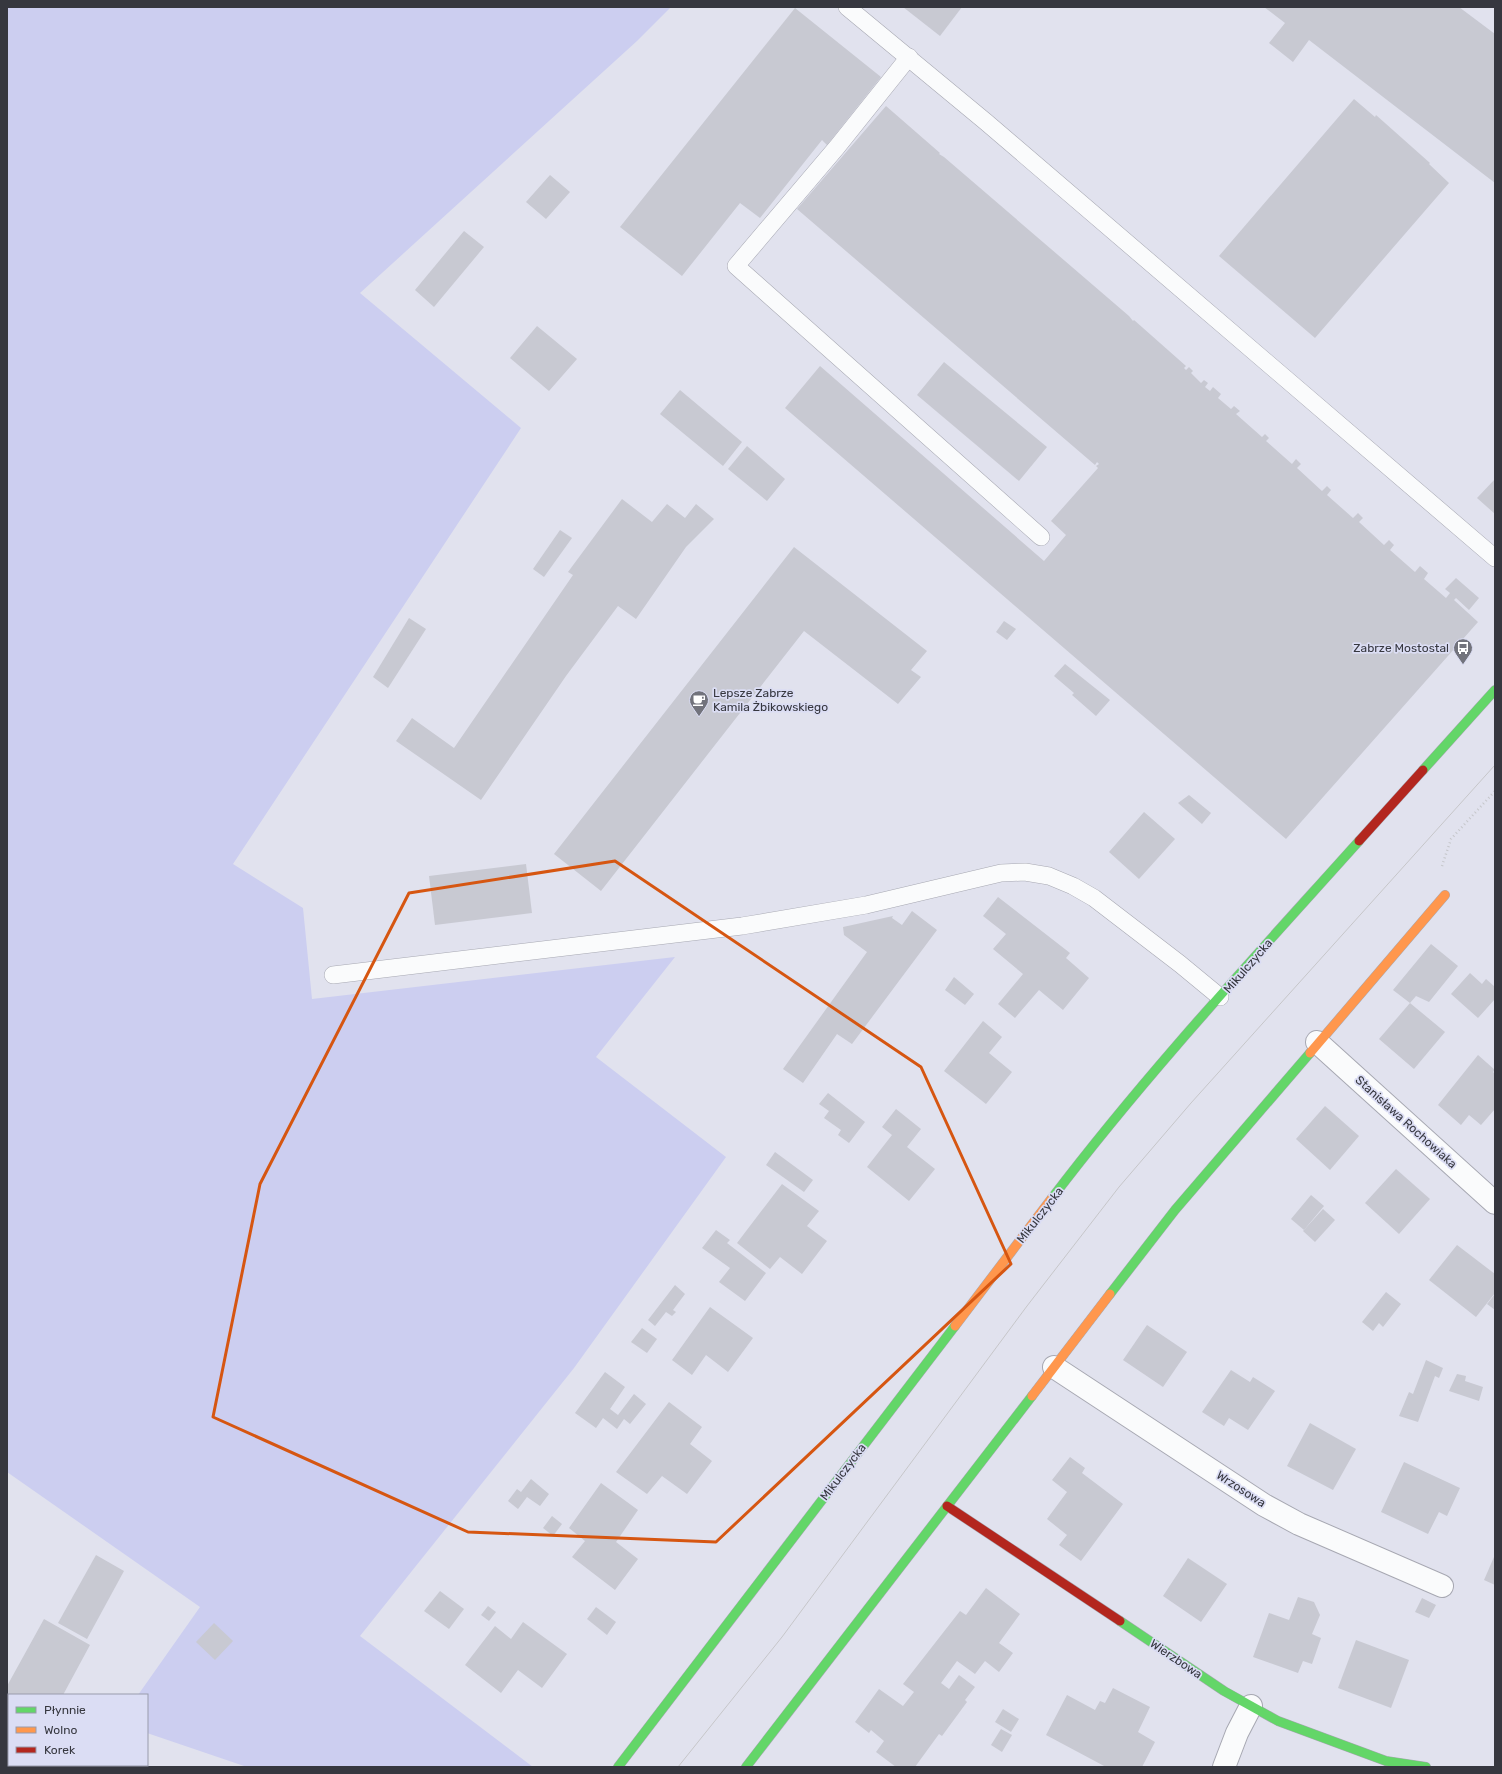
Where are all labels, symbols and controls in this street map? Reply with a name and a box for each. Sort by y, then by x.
bus stop icon: Zabrze Mostostal [1452,637,1474,665]
place label: Zabrze Mostostal [1353,641,1449,655]
place label: Lepsze Zabrze Kamila Żbikowskiego [713,686,828,714]
cafe icon: Lepsze Zabrze Kamila Żbikowskiego [688,689,710,717]
street label: Mikulczycka [1221,936,1275,996]
street label: Stanisława Rochowiaka [1353,1073,1459,1171]
street label: Mikulczycka [1014,1184,1066,1246]
street label: Mikulczycka [817,1441,869,1503]
street label: Wrzosowa [1214,1468,1268,1510]
street label: Wierzbowa [1147,1636,1205,1682]
legend [8,1694,148,1766]
text: Płynnie [44,1703,86,1717]
text: Wolno [44,1723,77,1737]
text: Korek [44,1743,76,1757]

